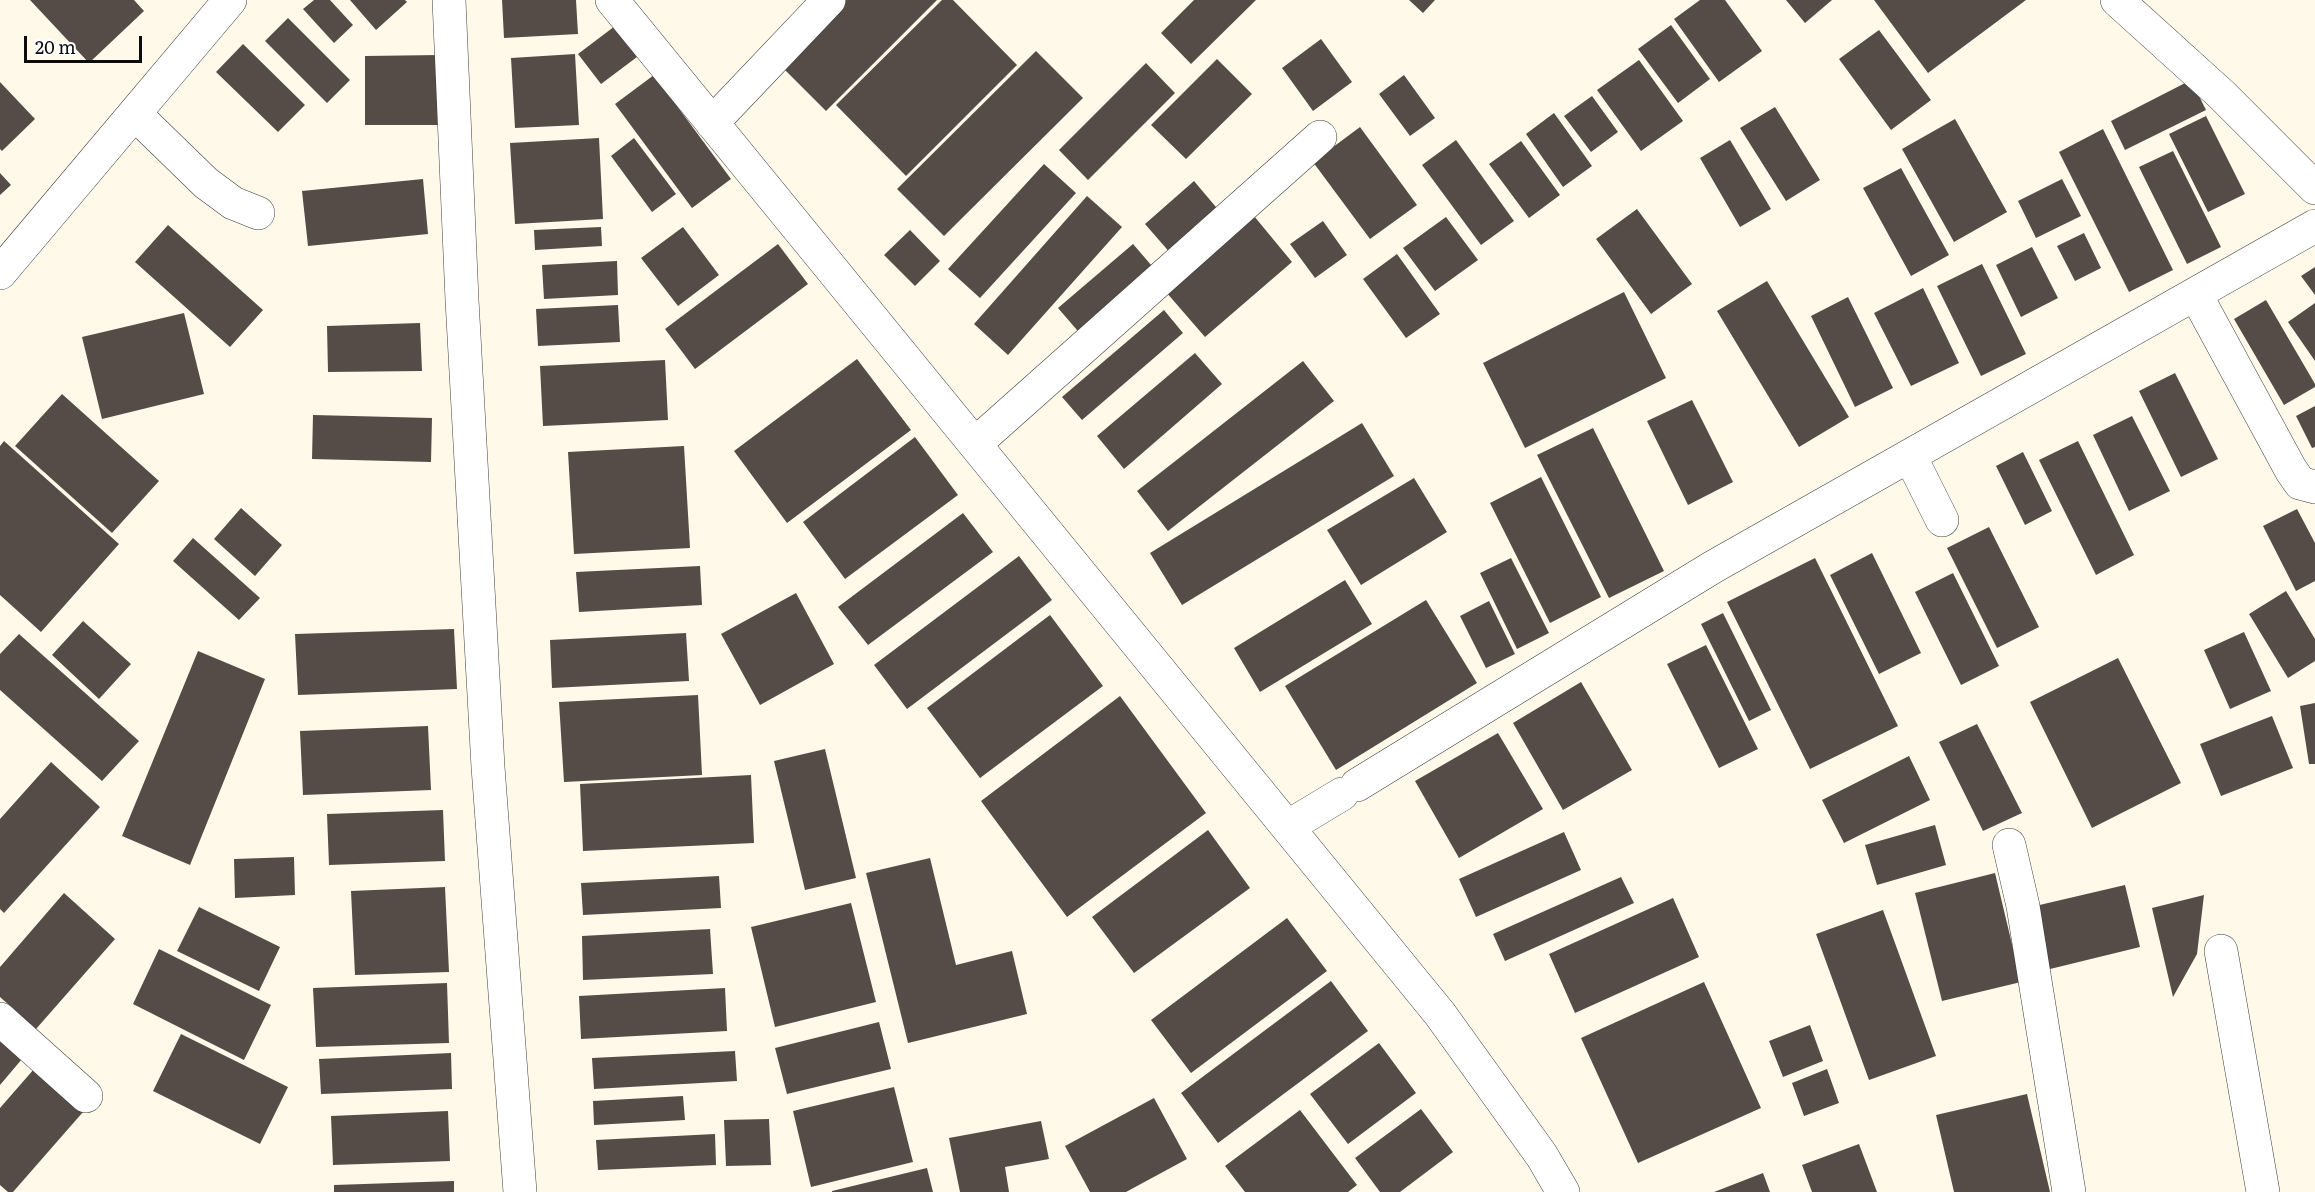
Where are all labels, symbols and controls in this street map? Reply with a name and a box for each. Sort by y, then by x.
scale bar [27,24,146,62]
text: 20 m [35,33,76,60]

